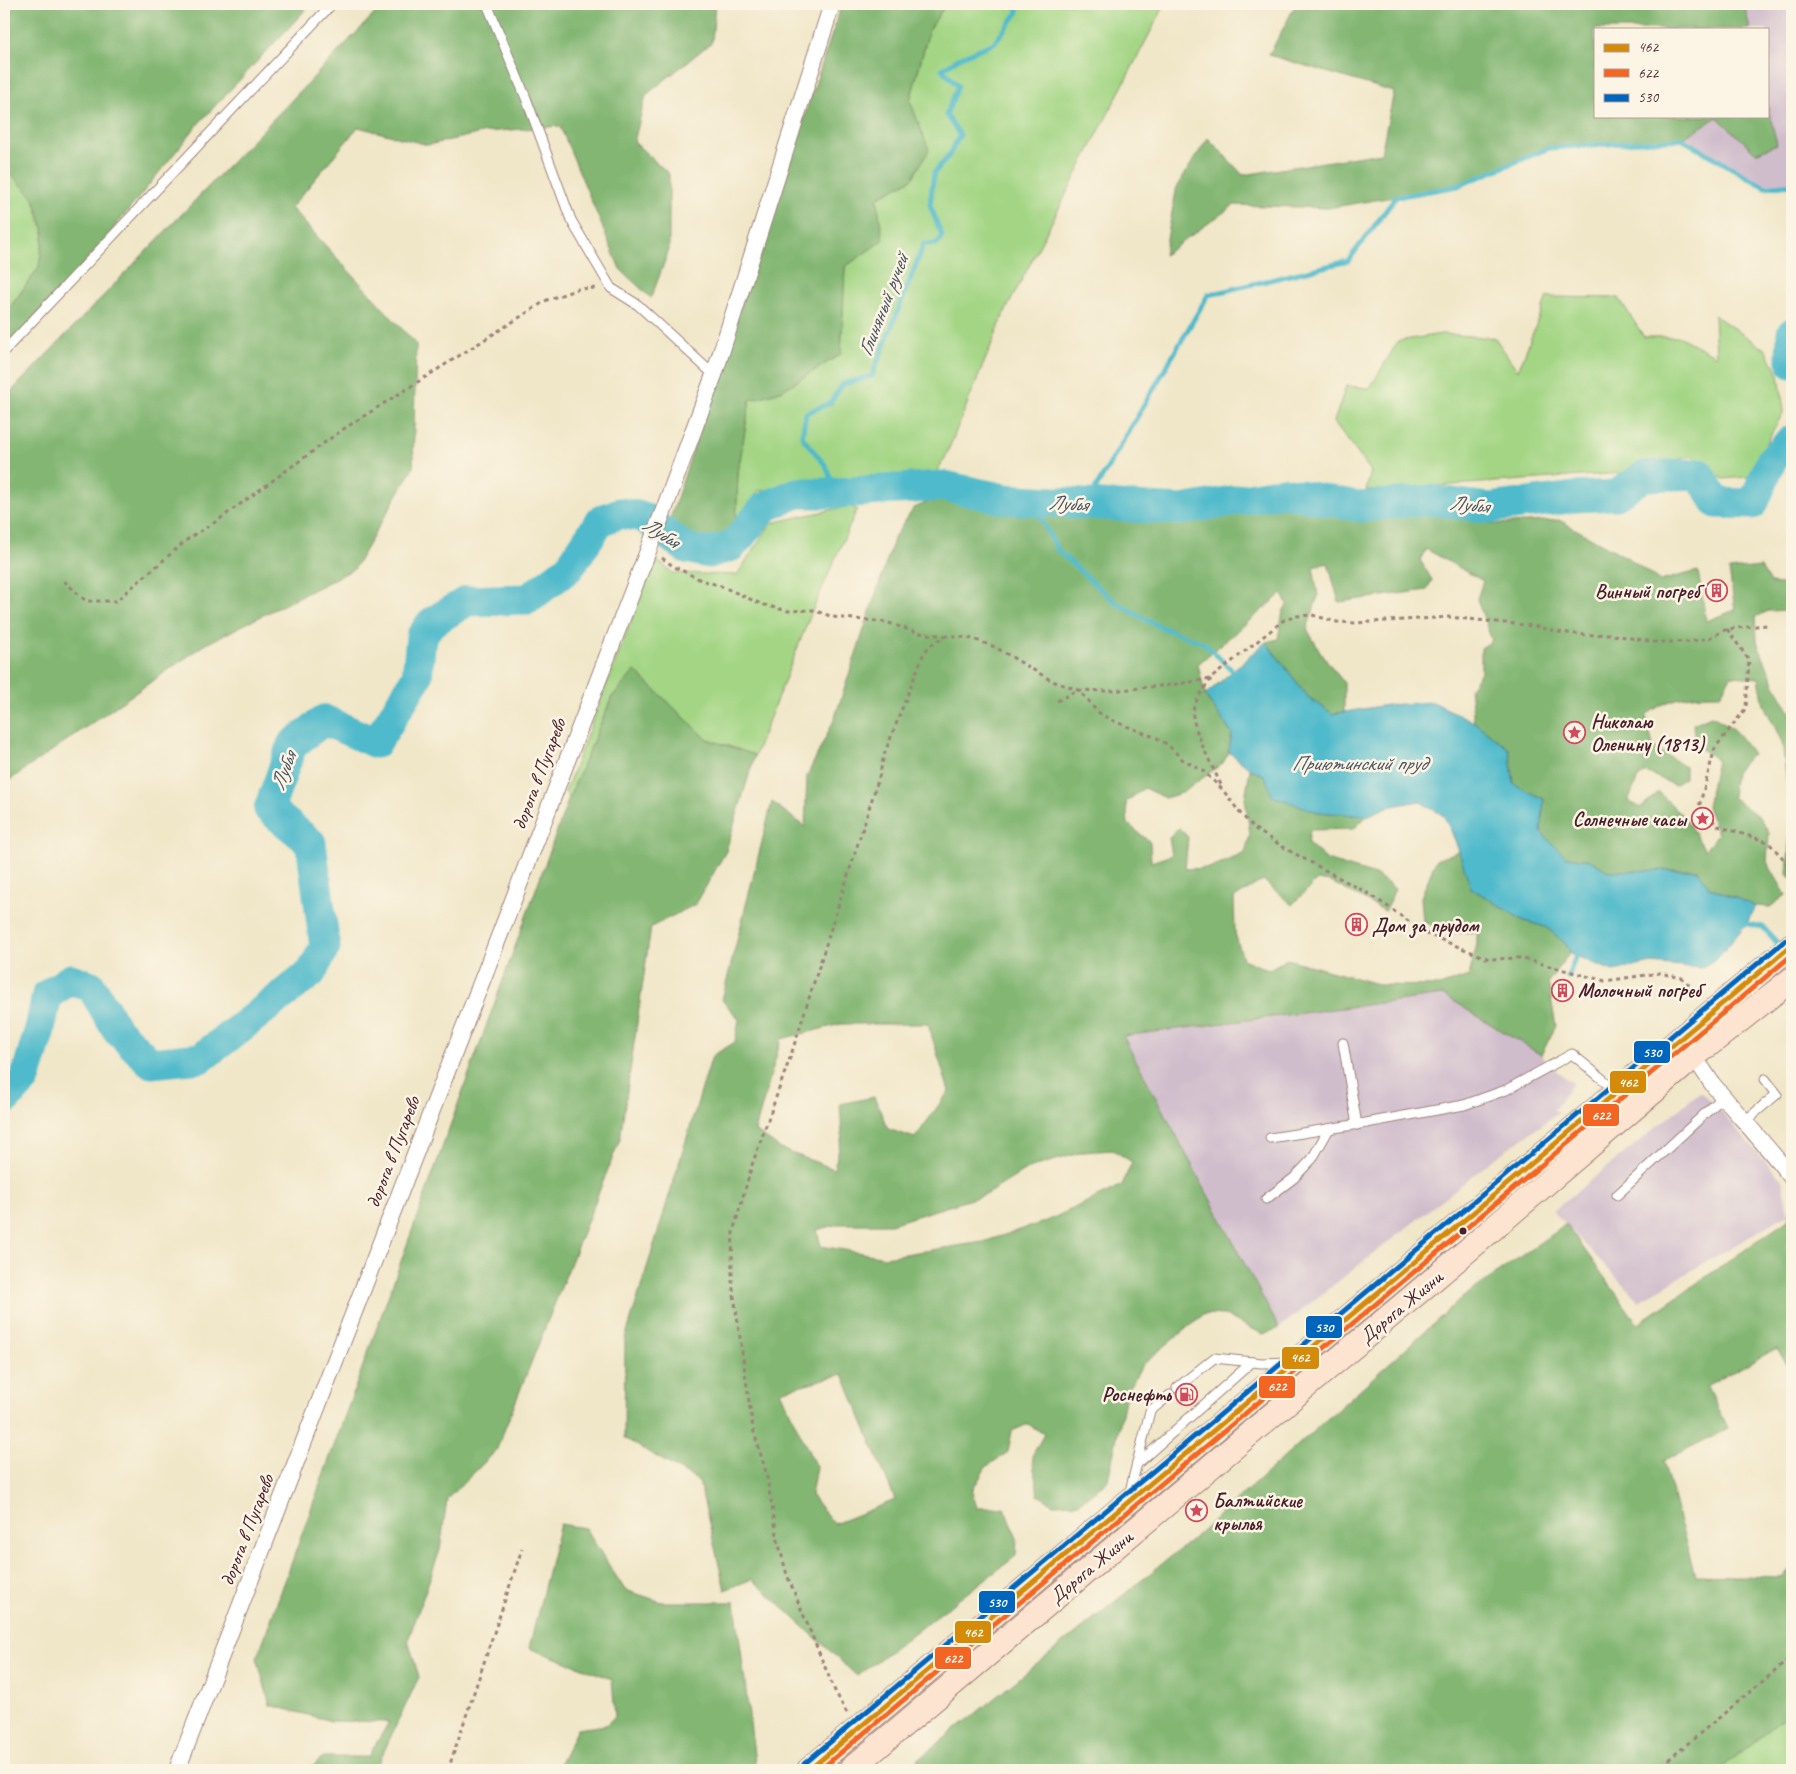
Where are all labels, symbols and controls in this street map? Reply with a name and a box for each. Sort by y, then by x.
legend [1594,28,1768,118]
text: 462 [1638,38,1660,57]
text: 622 [1638,64,1660,83]
text: 530 [1638,88,1660,107]
water label: Глиняный ручей [852,246,916,360]
water label: Лубья [1048,489,1092,518]
water label: Лубья [1448,489,1493,519]
water label: Лубья [638,511,687,555]
place label: Винный погреб [1595,579,1705,604]
building icon: Винный погреб [1704,579,1728,603]
place label: Николаю Оленину (1813) [1591,709,1705,757]
street label: дорога в Пугарево [506,714,572,833]
place icon: Николаю Оленину (1813) [1563,721,1587,745]
water label: Лубья [264,745,303,794]
water label: Приютинский пруд [1292,750,1431,776]
place label: Солнечные часы [1573,807,1688,832]
place icon: Солнечные часы [1690,807,1714,831]
building icon: Дом за прудом [1344,913,1368,937]
place label: Дом за прудом [1372,913,1480,939]
building icon: Молочный погреб [1550,978,1574,1002]
place label: Молочный погреб [1578,978,1706,1003]
line badge: 530 [1633,1040,1671,1064]
text: 530 [1643,1044,1663,1061]
line badge: 462 [1609,1070,1647,1094]
text: 462 [1618,1074,1639,1091]
street label: дорога в Пугарево [360,1092,426,1211]
line badge: 622 [1582,1103,1620,1127]
text: 622 [1591,1107,1612,1124]
unlabelled marker [1458,1226,1468,1236]
street label: Дорога Жизни [1354,1264,1449,1349]
line badge: 530 [1305,1315,1343,1339]
text: 530 [1315,1319,1335,1336]
line badge: 462 [1281,1346,1320,1370]
text: 462 [1290,1349,1311,1366]
line badge: 622 [1258,1375,1296,1399]
text: 622 [1267,1378,1288,1395]
place label: Роснефть [1102,1382,1173,1407]
fuel station icon: Роснефть [1175,1382,1199,1406]
street label: дорога в Пугарево [214,1470,280,1589]
place label: Балтийские крылья [1213,1488,1304,1536]
place icon: Балтийские крылья [1185,1499,1209,1523]
street label: Дорога Жизни [1044,1524,1139,1609]
line badge: 530 [978,1590,1016,1614]
text: 530 [988,1594,1008,1611]
line badge: 462 [954,1620,992,1644]
text: 462 [963,1624,984,1641]
line badge: 622 [934,1646,972,1670]
text: 622 [943,1650,964,1667]

